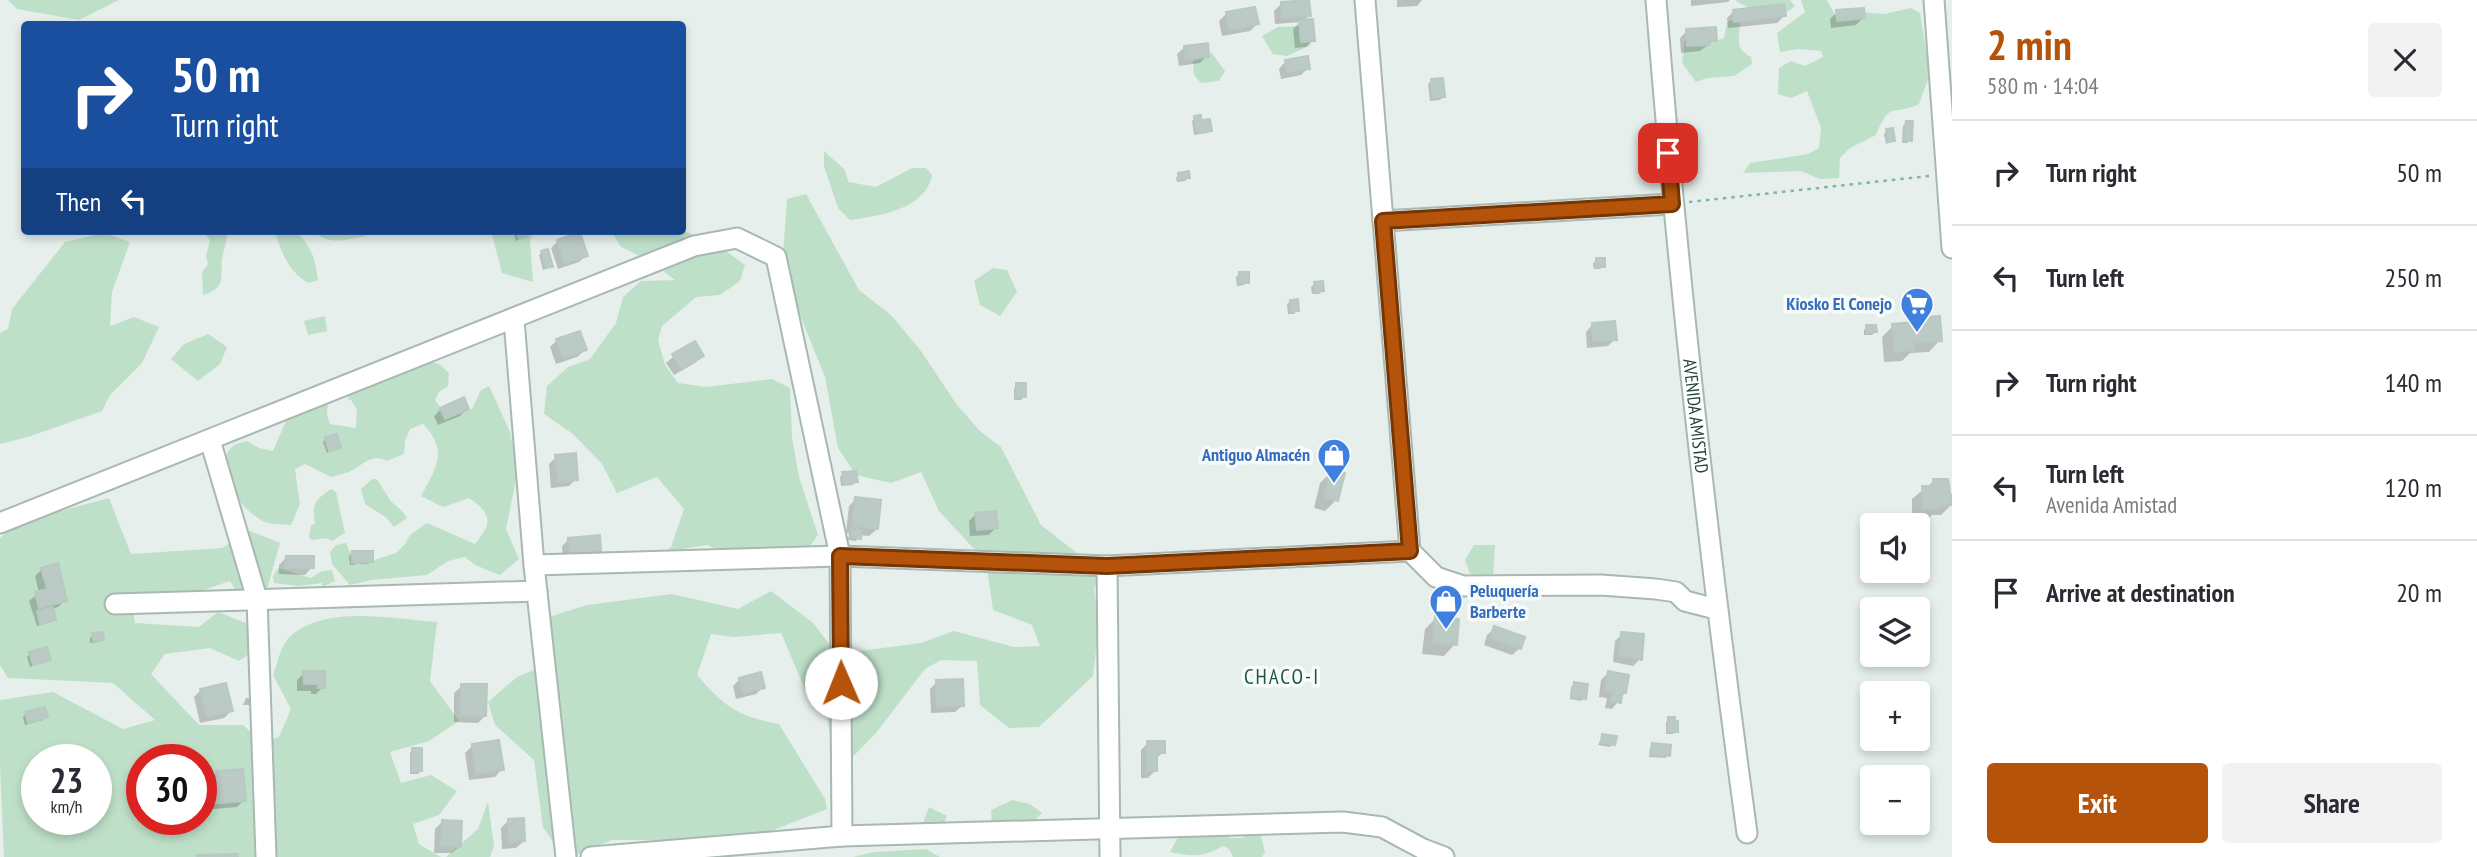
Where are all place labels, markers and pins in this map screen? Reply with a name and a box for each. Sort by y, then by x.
pin [1638,123,1698,183]
supermarket icon: Kiosko El Conejo [1898,285,1936,334]
place label: Kiosko El Conejo [1786,292,1892,315]
shop icon: Antiguo Almacén [1315,436,1353,485]
place label: Antiguo Almacén [1201,443,1310,466]
place label: Peluquería Barberte [1470,579,1539,623]
shop icon: Peluquería Barberte [1427,582,1465,631]

